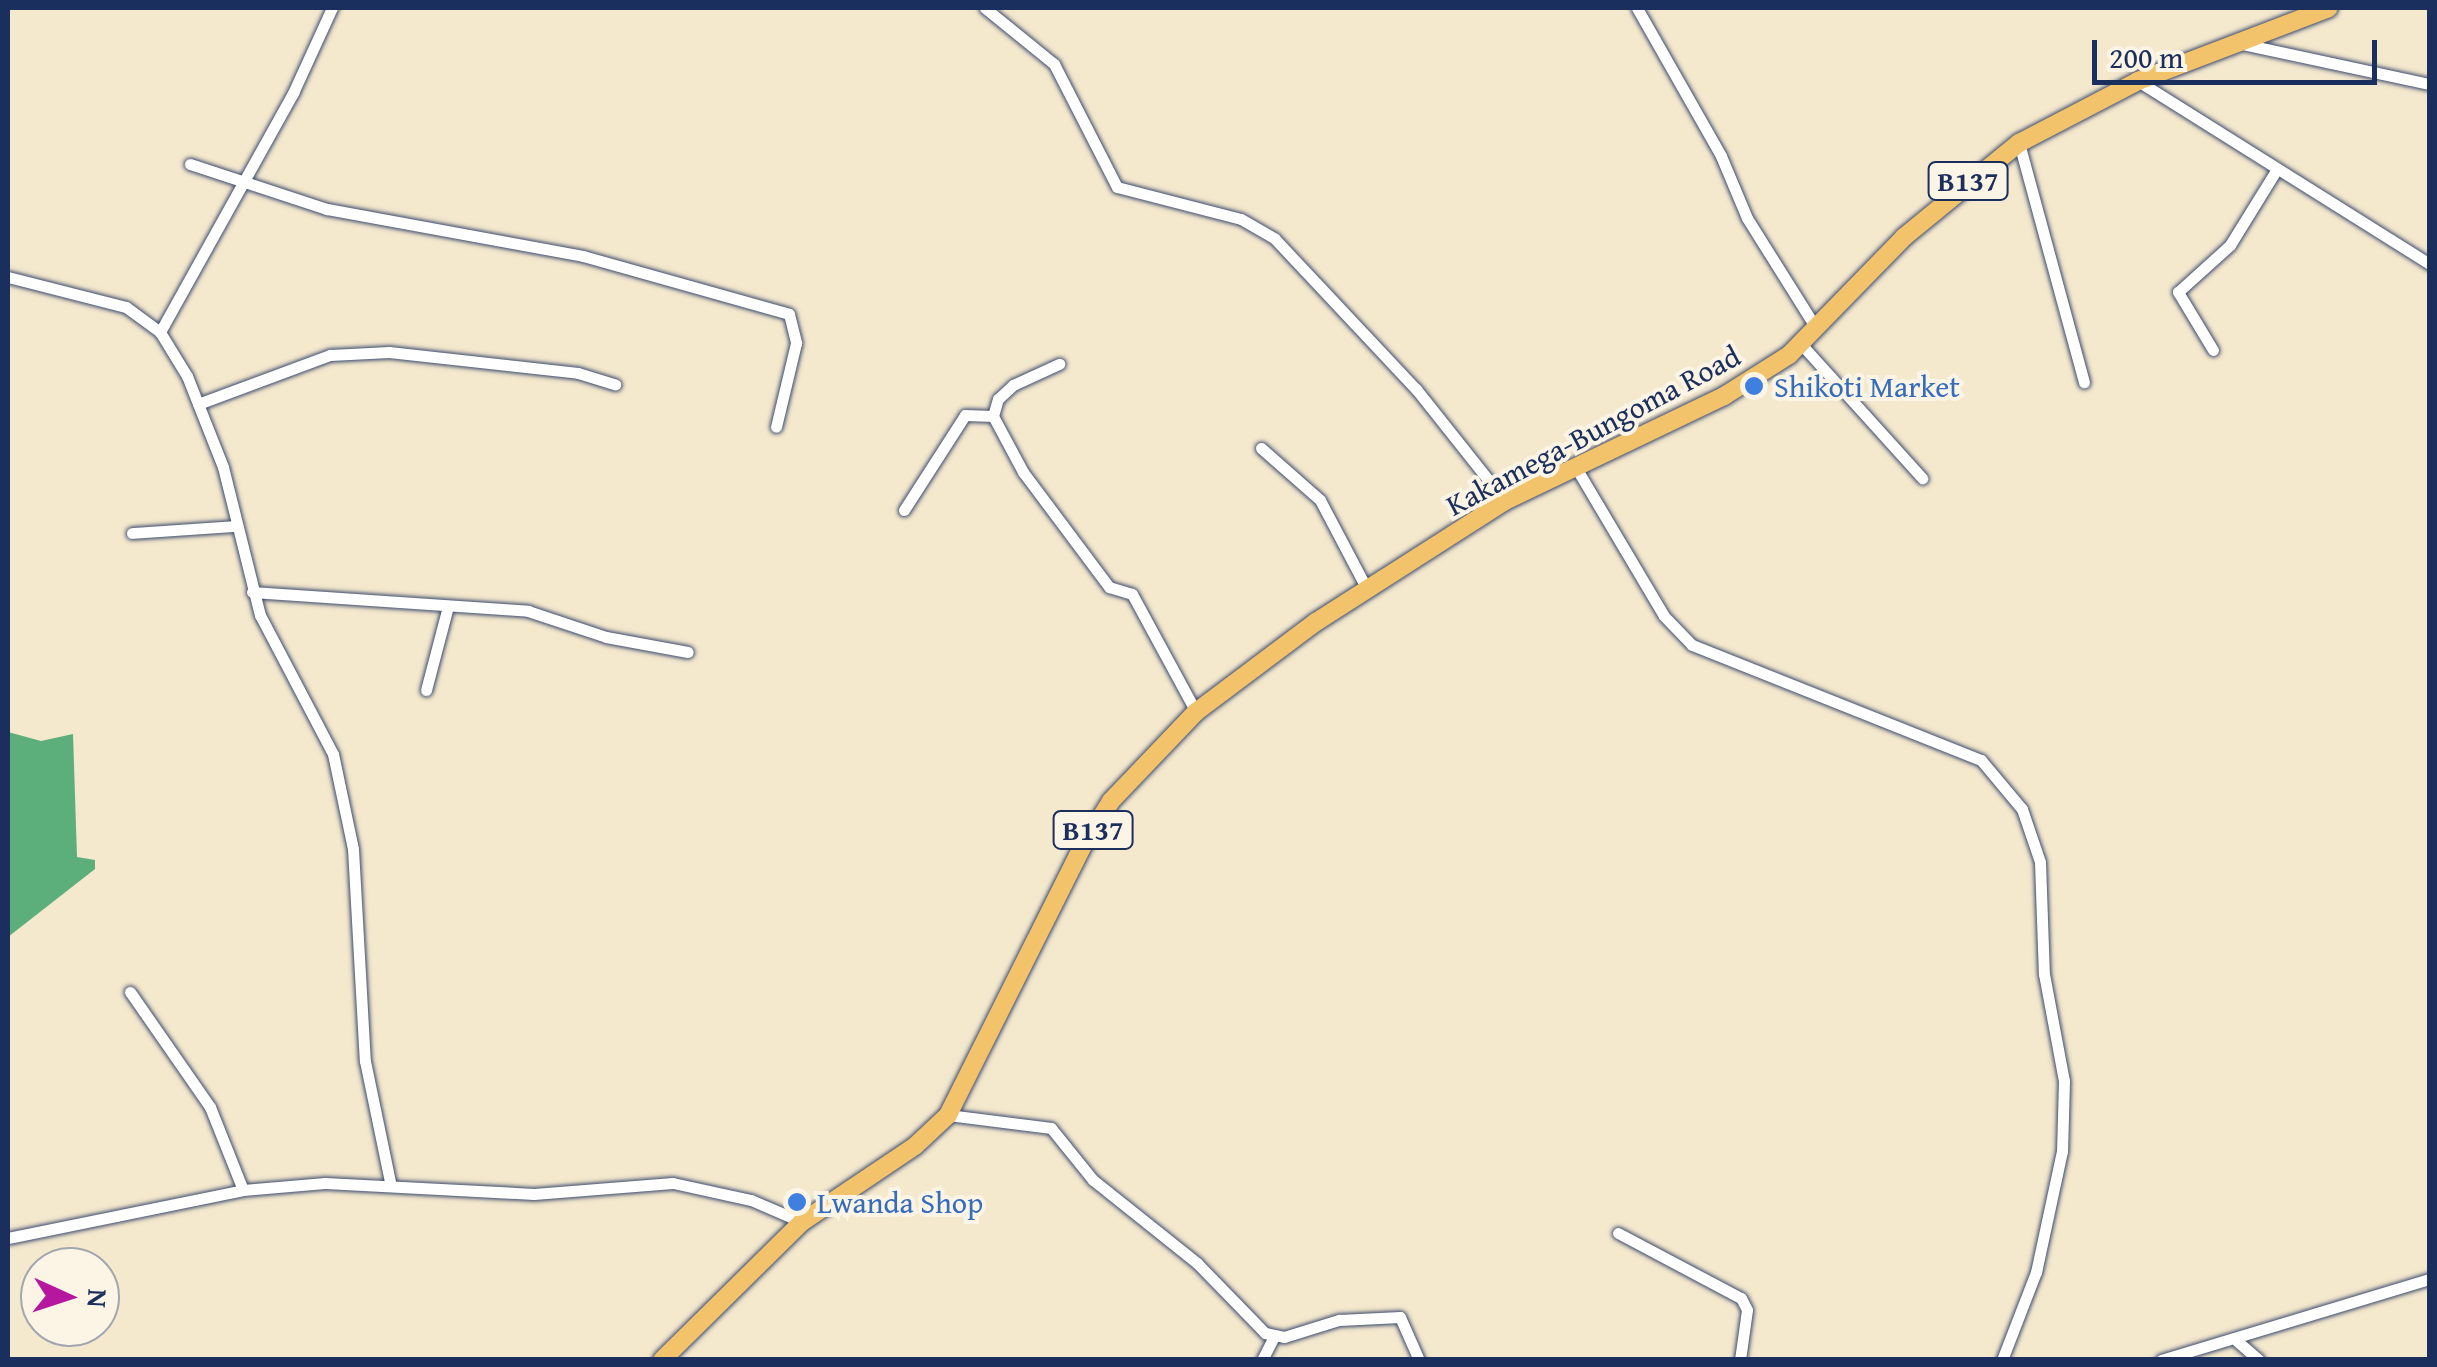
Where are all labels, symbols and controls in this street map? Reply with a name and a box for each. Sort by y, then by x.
scale bar [2097,20,2382,82]
text: 200 m [2109,35,2183,79]
road number: B137 [1926,158,2010,204]
street label: Kakamega-Bungoma Road [1440,337,1746,523]
place label: Shikoti Market [1774,368,1960,404]
marker: Shikoti Market [1743,375,1765,397]
road number: B137 [1050,807,1136,853]
place label: Lwanda Shop [817,1184,983,1220]
marker: Lwanda Shop [786,1191,808,1213]
north arrow [20,1247,120,1347]
text: N [77,1288,119,1309]

